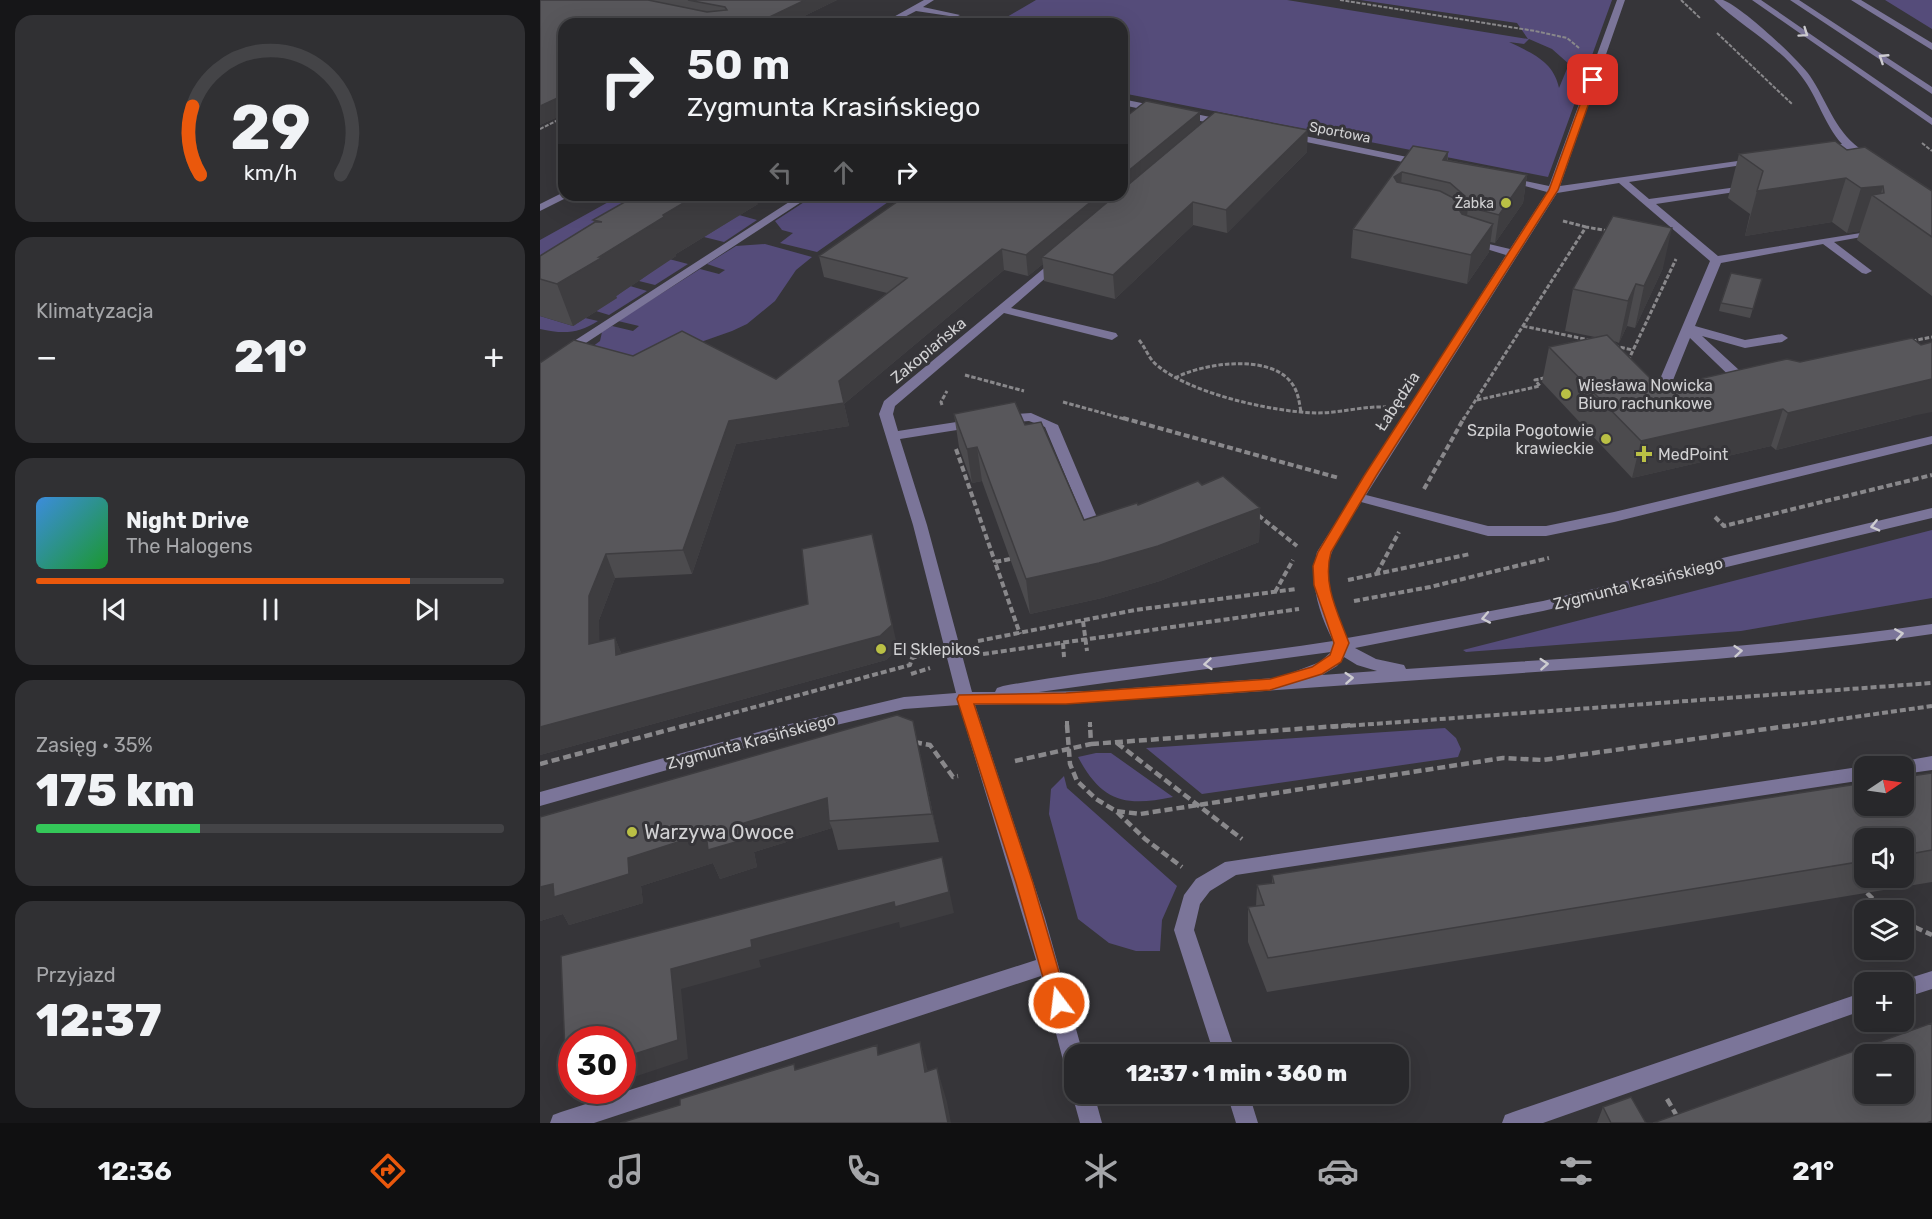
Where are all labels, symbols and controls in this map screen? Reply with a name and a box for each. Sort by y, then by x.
one-way arrow [1798,26,1809,37]
text: 50 m [687,40,790,90]
icon: right [588,42,666,120]
pin [1567,54,1618,105]
one-way arrow [1879,54,1889,66]
icon: arrive [1576,63,1609,96]
text: 29 [230,91,310,165]
text: Zygmunta Krasińskiego [687,91,980,123]
street label: Sportowa [1308,118,1372,147]
icon: left [764,156,797,189]
icon: ahead [827,156,860,189]
icon: right [890,156,923,189]
text: km/h [243,161,297,186]
place label: Żabka [1455,195,1494,212]
marker: Żabka [1499,196,1513,210]
text: Klimatyzacja [36,299,154,323]
street label: Zakopiańska [887,313,970,387]
text: 21° [234,330,307,383]
text: − [36,337,57,376]
text: + [483,337,504,376]
street label: Łabędzia [1371,368,1424,435]
place label: Wiesława Nowicka Biuro rachunkowe [1578,376,1713,413]
marker: Wiesława Nowicka Biuro rachunkowe [1559,387,1573,401]
place label: Szpila Pogotowie krawieckie [1467,421,1594,458]
marker: Szpila Pogotowie krawieckie [1599,432,1613,446]
marker: MedPoint [1635,445,1653,463]
place label: MedPoint [1658,445,1728,464]
text: Night Drive [126,507,249,534]
one-way arrow [1870,519,1880,532]
text: The Halogens [126,534,253,558]
street label: Zygmunta Krasińskiego [1551,553,1725,614]
icon: previous [98,593,131,626]
icon: pause [254,593,287,626]
icon: next [410,593,443,626]
one-way arrow [1481,611,1491,624]
one-way arrow [1894,628,1903,640]
place label: El Sklepikos [893,640,980,659]
marker: El Sklepikos [874,642,888,656]
one-way arrow [1734,645,1743,658]
one-way arrow [1204,657,1213,670]
one-way arrow [1539,657,1548,670]
one-way arrow [1345,672,1354,685]
street label: Zygmunta Krasińskiego [665,710,838,773]
text: Zasięg · 35% [36,733,153,757]
north arrow [1854,756,1914,816]
map controls [1854,756,1914,1104]
text: 175 km [36,764,195,817]
place label: Warzywa Owoce [644,820,794,844]
marker: Warzywa Owoce [625,825,639,839]
button: sound [1854,828,1914,888]
button: layers [1854,900,1914,960]
text: Przyjazd [36,963,116,987]
position arrow [1027,971,1091,1035]
button: + [1854,972,1914,1032]
text: 12:37 [36,994,162,1047]
speed limit sign: 30 [558,1026,636,1104]
button: − [1854,1044,1914,1104]
text: 12:37 · 1 min · 360 m [1126,1060,1347,1087]
icon: directions [367,1150,409,1192]
icon: music [605,1150,647,1192]
icon: phone [842,1150,884,1192]
icon: climate [1080,1150,1122,1192]
icon: car [1317,1150,1359,1192]
icon: filters [1555,1150,1597,1192]
text: 12:36 [98,1155,172,1187]
text: 21° [1792,1155,1834,1187]

